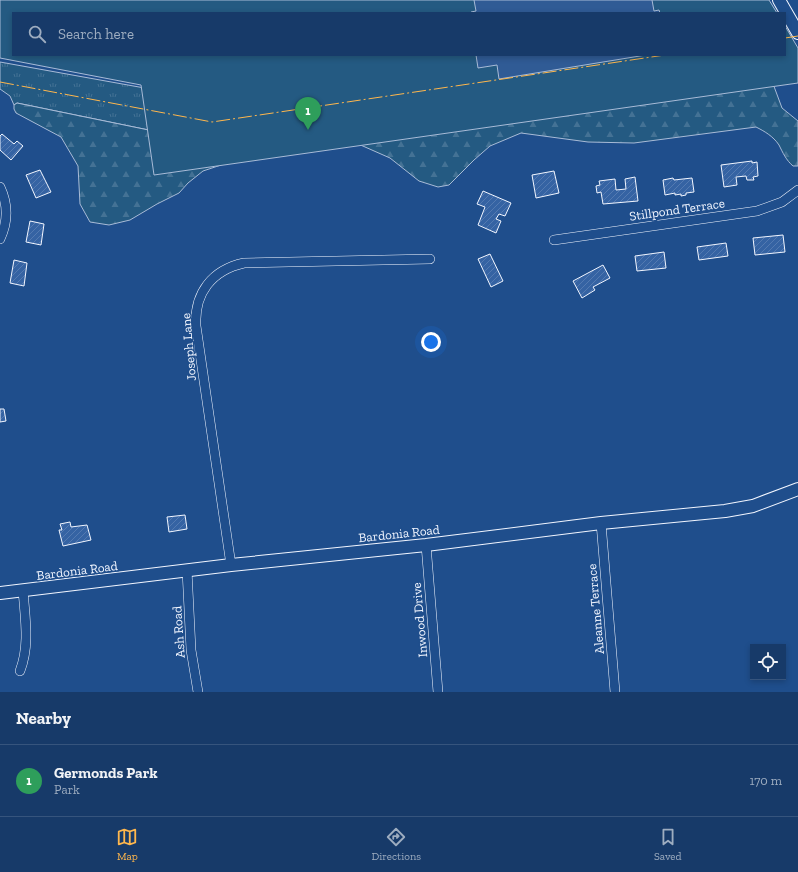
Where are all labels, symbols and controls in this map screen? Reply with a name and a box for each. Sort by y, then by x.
search box [12,12,786,56]
icon: search [26,23,48,45]
text: Search here [58,25,134,43]
pin: 1 [295,97,321,130]
street label: Stillpond Terrace [628,195,726,224]
street label: Joseph Lane [178,312,199,382]
your location [421,332,441,352]
street label: Bardonia Road [358,522,440,545]
street label: Bardonia Road [36,558,119,583]
street label: Aleanne Terrace [584,563,607,655]
street label: Inwood Drive [409,582,430,658]
street label: Ash Road [169,605,188,659]
map controls [750,644,786,680]
button: locate [750,644,786,680]
text: Nearby [16,708,71,728]
text: Germonds Park [54,764,158,782]
text: 1 [26,773,32,788]
text: 170 m [749,773,782,788]
text: Park [54,782,80,797]
tab: Map [116,826,138,863]
tab: Directions [371,826,421,863]
tab: Saved [654,826,682,863]

